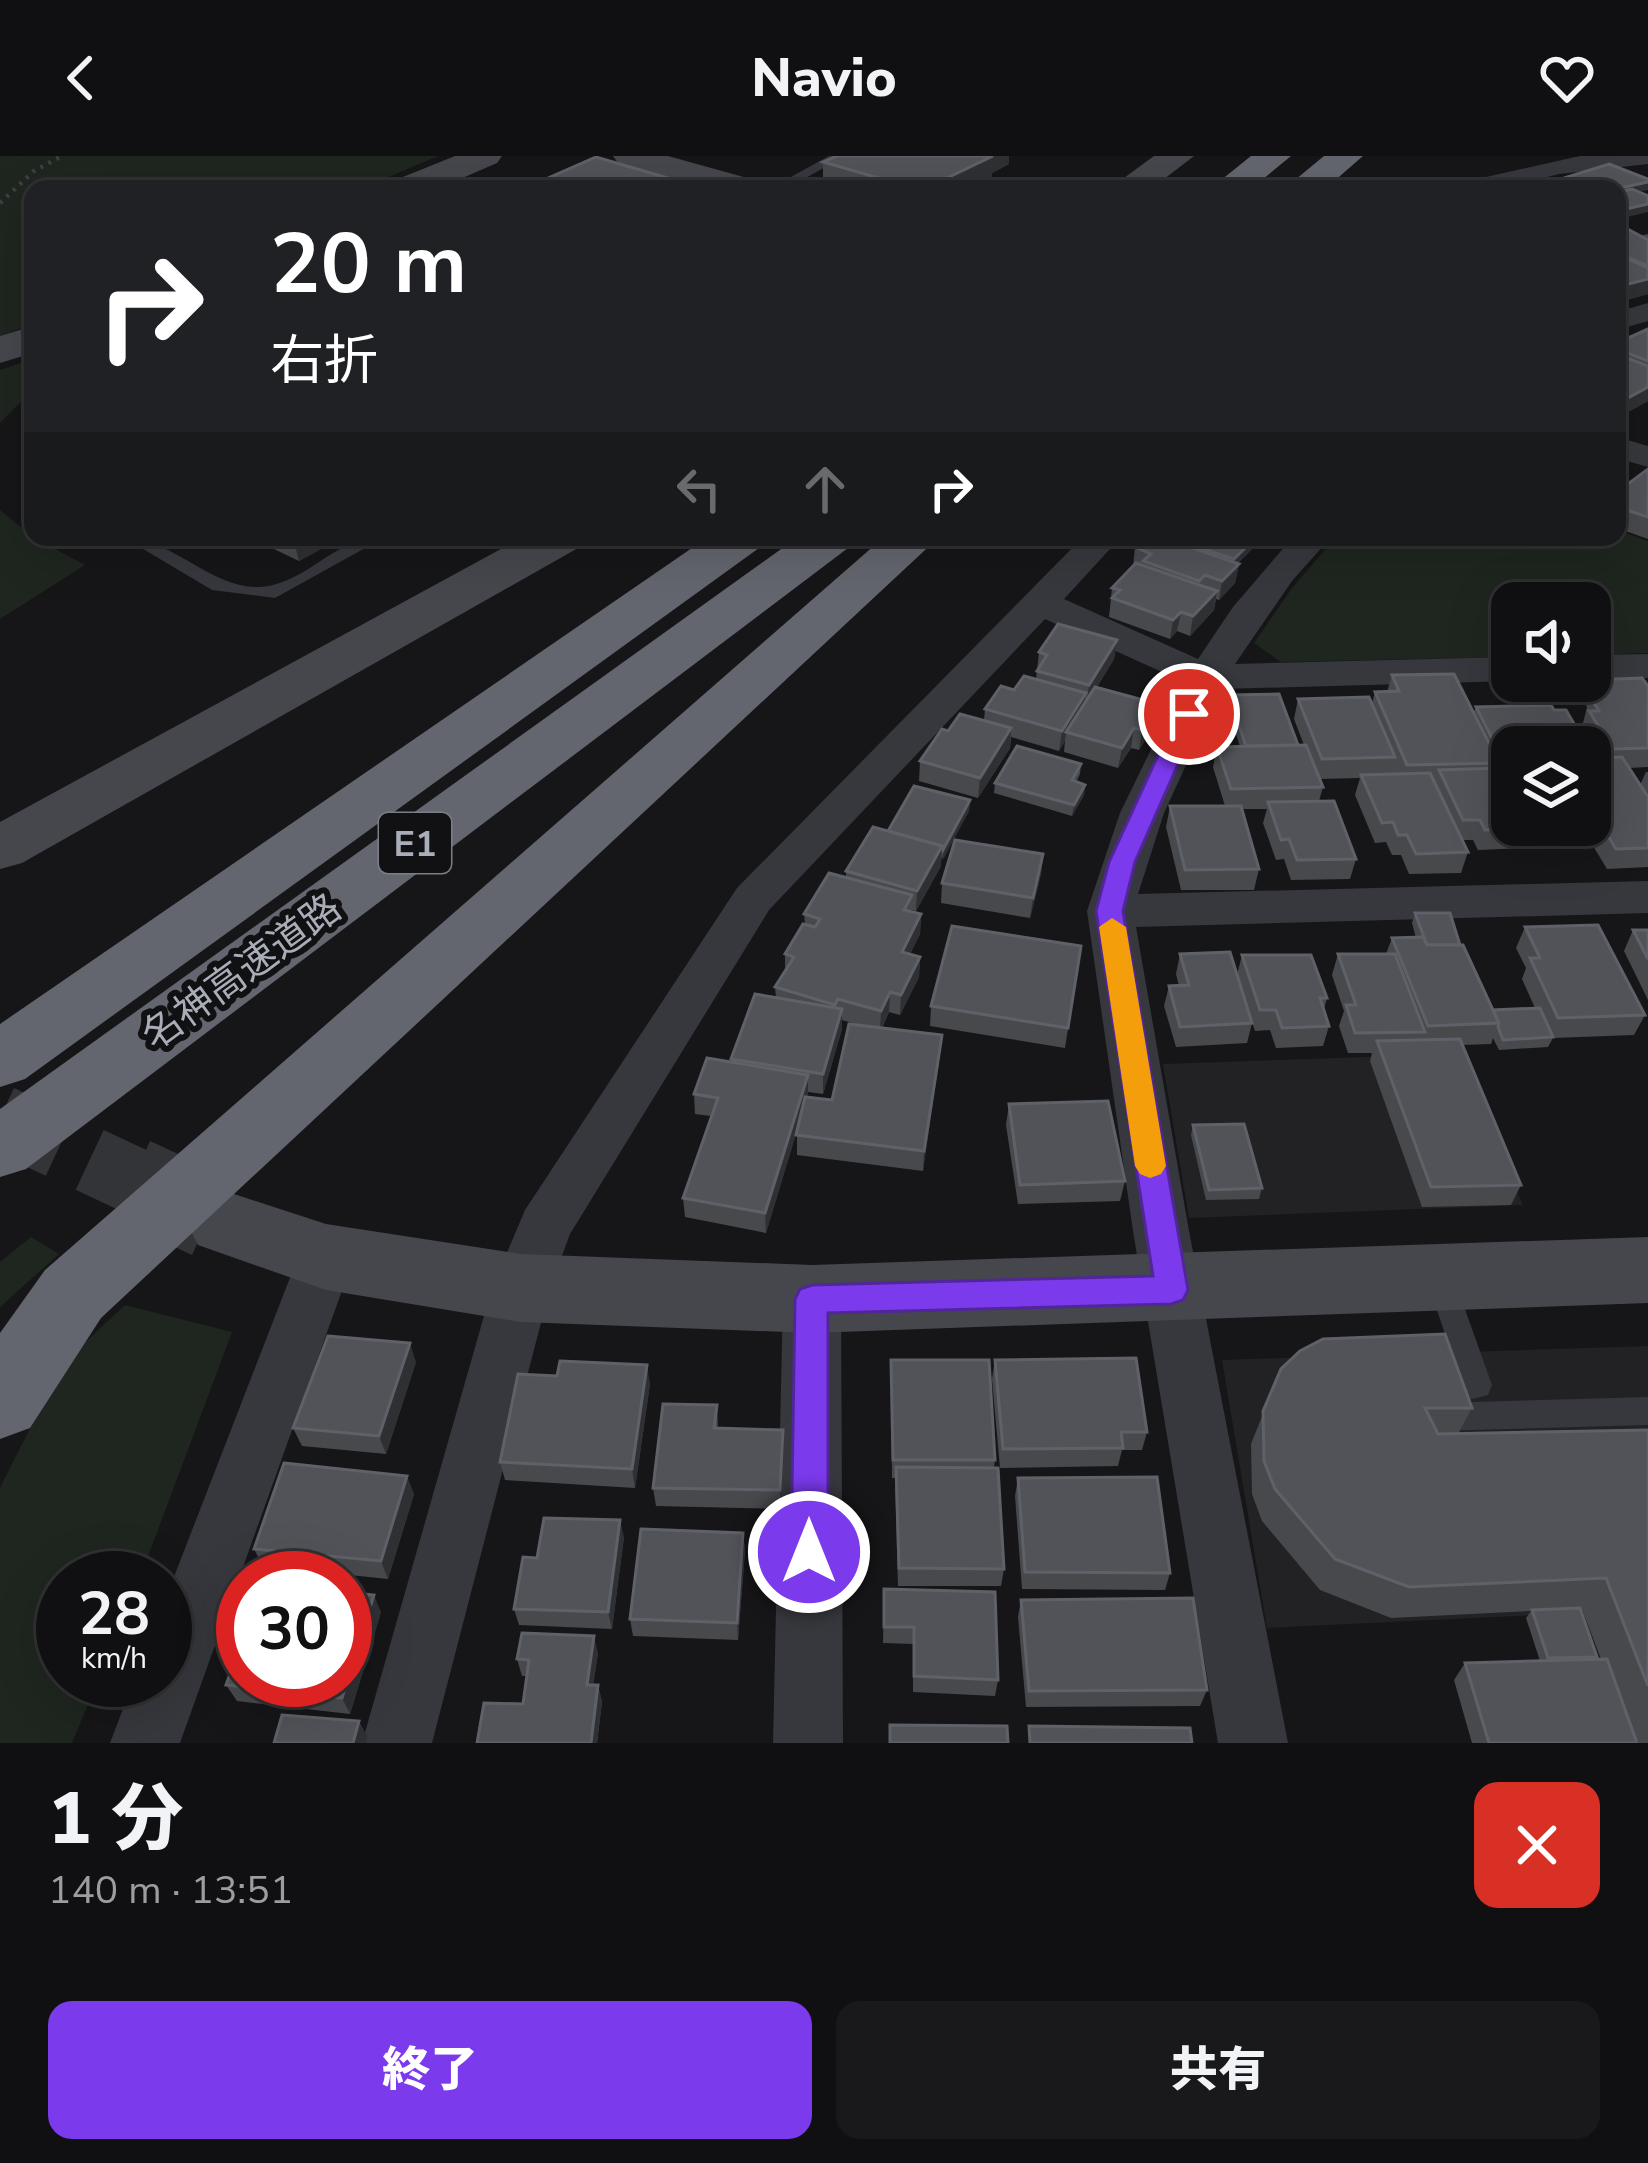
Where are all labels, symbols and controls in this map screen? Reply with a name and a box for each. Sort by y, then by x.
text: Navio [751,41,897,115]
icon: back [48,45,114,111]
icon: heart [1534,45,1600,111]
text: 20 m [270,207,467,322]
icon: right [72,228,228,384]
text: 右折 [270,324,378,398]
icon: left [666,456,732,522]
icon: ahead [792,456,858,522]
icon: right [918,456,984,522]
map controls [1491,582,1611,846]
button: sound [1491,582,1611,702]
pin [1138,663,1240,765]
icon: arrive [1156,681,1222,747]
button: layers [1491,726,1611,846]
road number: E1 [379,813,451,873]
street label: 名神高速道路 [132,882,352,1062]
position arrow [746,1489,872,1615]
speed limit sign: 30 [216,1551,372,1707]
text: 28 [78,1573,150,1655]
text: km/h [81,1638,147,1679]
text: 1 分 [48,1770,183,1868]
button: close [1474,1782,1600,1908]
text: 140 m · 13:51 [48,1864,293,1917]
button: 終了 [48,2001,812,2139]
button: 共有 [836,2001,1600,2139]

